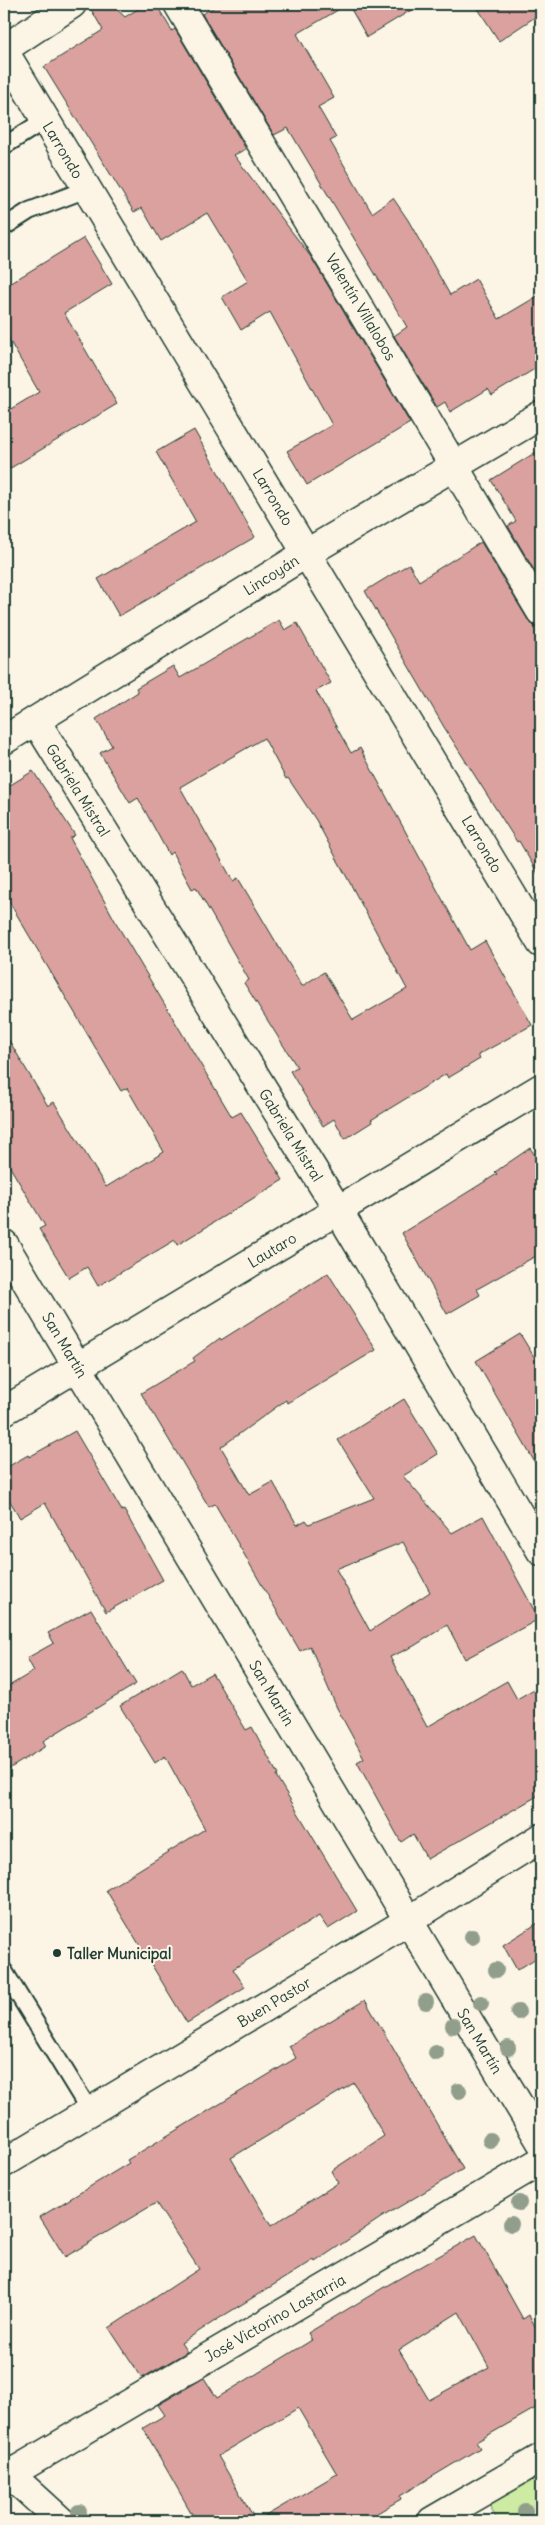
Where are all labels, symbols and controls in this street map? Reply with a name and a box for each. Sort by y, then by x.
street label: Larrondo [39,118,87,182]
street label: Valentín Villalobos [322,250,400,364]
street label: Larrondo [249,465,297,529]
street label: Lincoyán [240,550,303,599]
street label: Gabriela Mistral [42,740,114,840]
street label: Larrondo [458,812,506,876]
street label: Gabriela Mistral [255,1085,327,1185]
street label: Lautaro [244,1228,300,1272]
street label: San Martín [38,1309,92,1381]
street label: San Martín [245,1657,299,1729]
place label: Taller Municipal [67,1944,171,1964]
marker: Taller Municipal [51,1947,63,1959]
street label: Buen Pastor [234,1973,314,2031]
street label: San Martín [453,2005,507,2077]
street label: José Victorino Lastarria [201,2270,349,2366]

